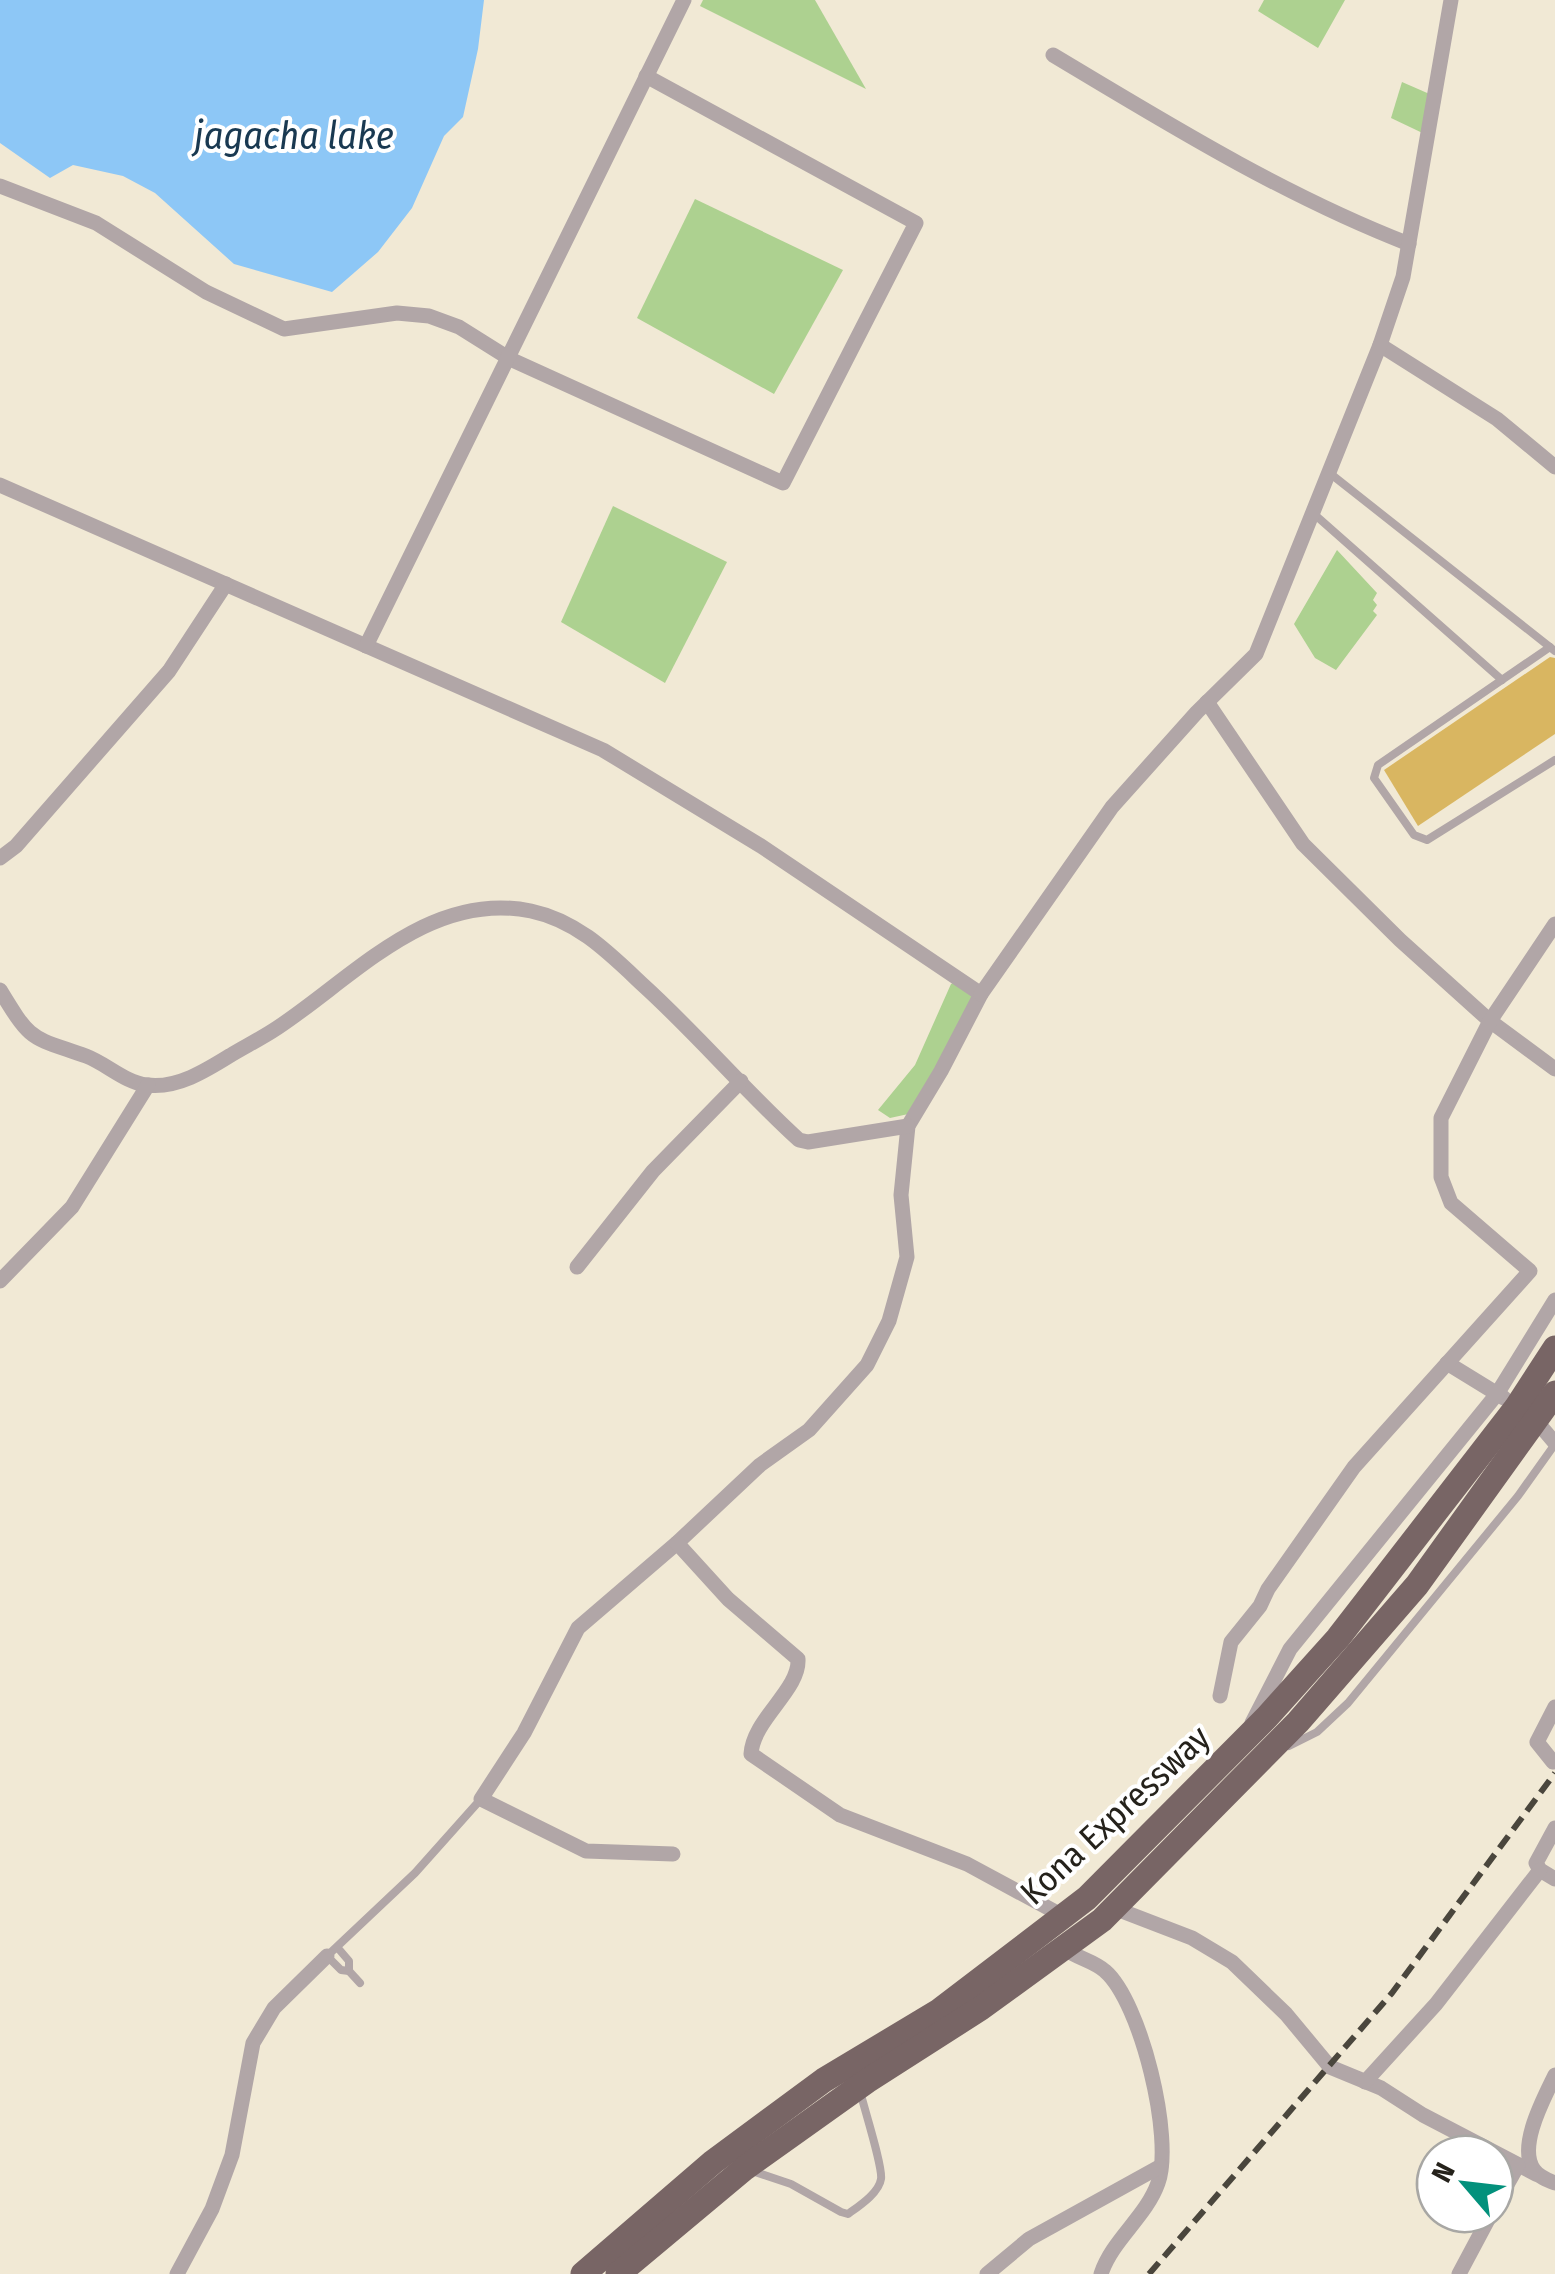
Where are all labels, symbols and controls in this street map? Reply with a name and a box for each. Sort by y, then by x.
water label: jagacha lake [191,113,394,159]
street label: Kona Expressway [1012,1716,1219,1913]
north arrow [1415,2134,1515,2234]
text: N [1425,2157,1462,2188]

